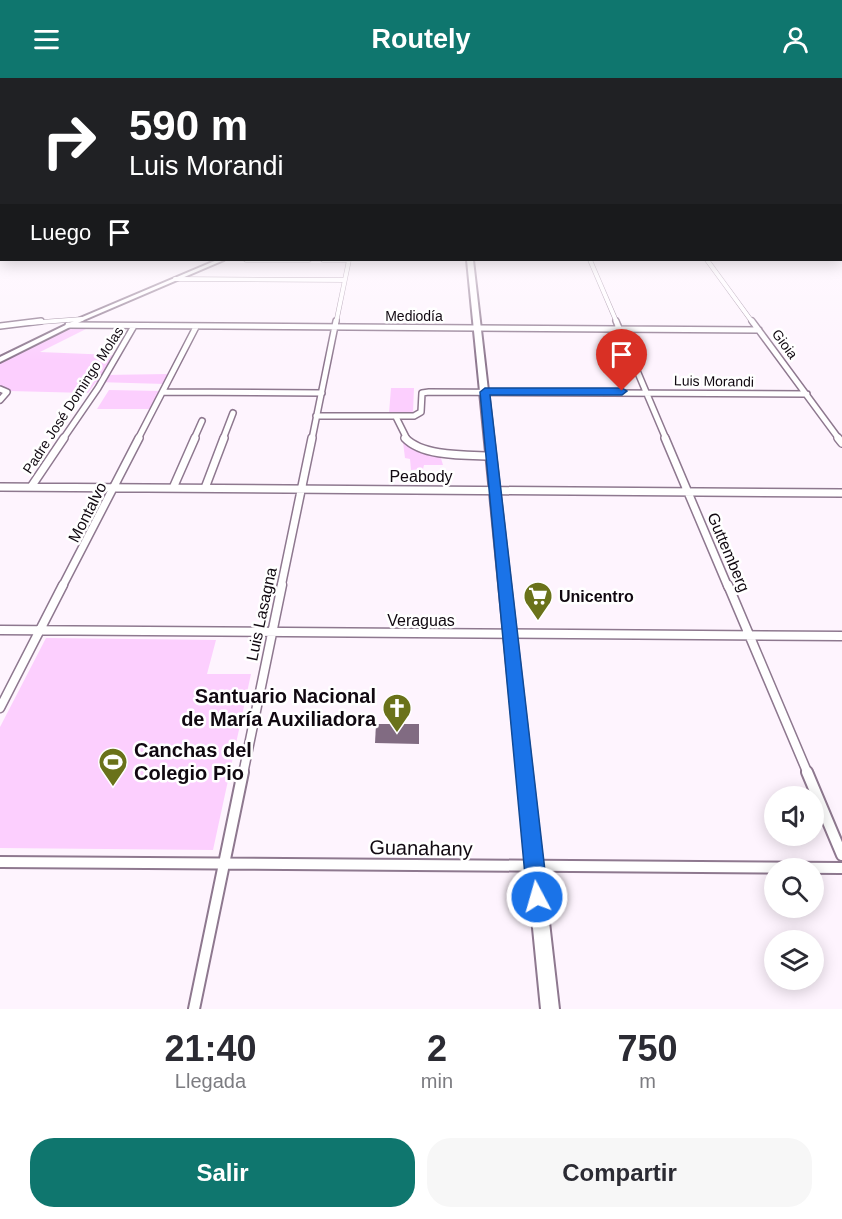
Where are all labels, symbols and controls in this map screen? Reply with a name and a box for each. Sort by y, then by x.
icon: menu [30,23,63,56]
icon: person [779,23,812,56]
text: Routely [371,24,471,54]
icon: right [30,102,108,180]
text: 590 m [129,102,248,149]
text: Luis Morandi [129,151,284,181]
icon: arrive [103,216,136,249]
text: Luego [30,220,91,245]
street label: Mediodía [385,308,443,324]
street label: Padre José Domingo Molas [19,324,127,476]
street label: Gioia [769,326,801,362]
pin [596,329,647,391]
icon: arrive [605,338,638,371]
street label: Luis Morandi [674,372,754,390]
street label: Peabody [389,468,453,485]
street label: Montalvo [65,479,110,545]
street label: Guttemberg [704,510,753,594]
street label: Luis Lasagna [243,566,280,662]
supermarket icon: Unicentro [522,580,554,622]
place label: Unicentro [559,588,634,605]
street label: Veraguas [387,612,455,629]
place label: Santuario Nacional de María Auxiliadora [181,685,377,730]
church icon: Santuario Nacional de María Auxiliadora [381,692,413,734]
place label: Canchas del Colegio Pio [134,739,252,784]
sports icon: Canchas del Colegio Pio [97,746,129,788]
map controls [764,786,824,990]
button: sound [764,786,824,846]
street label: Guanahany [369,836,473,860]
button: search [764,858,824,918]
position arrow [505,865,569,929]
button: layers [764,930,824,990]
text: 21:40 [164,1028,256,1069]
text: 2 [427,1028,447,1069]
text: 750 [617,1028,678,1069]
text: Llegada [175,1070,246,1092]
text: min [421,1070,453,1092]
text: m [639,1070,656,1092]
button: Salir [30,1138,415,1207]
button: Compartir [427,1138,812,1207]

